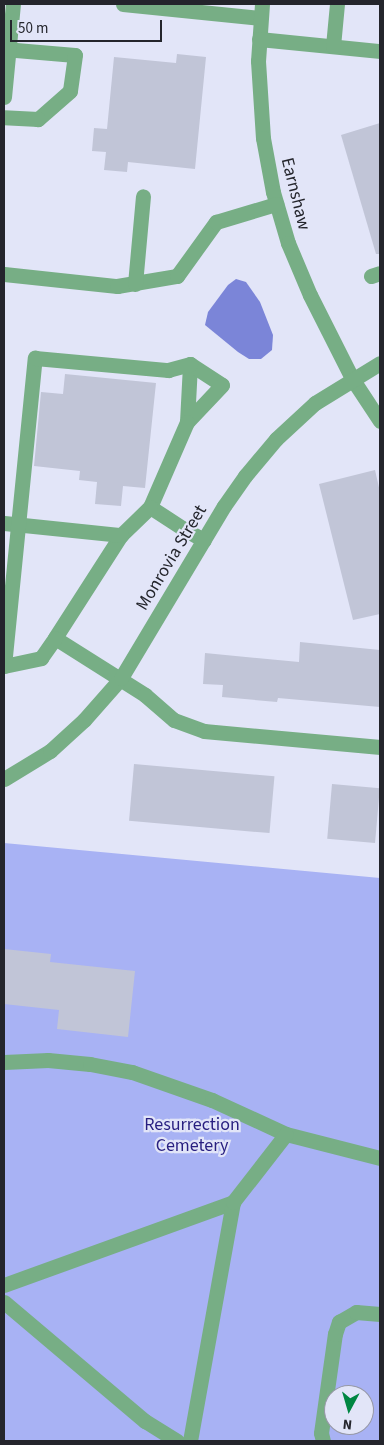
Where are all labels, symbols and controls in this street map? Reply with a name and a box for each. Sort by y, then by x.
scale bar [12,10,165,42]
text: 50 m [18,18,48,39]
street label: Earnshaw [276,155,314,233]
street label: Monrovia Street [132,501,212,615]
park label: Resurrection Cemetery [144,1115,240,1158]
north arrow [324,1385,374,1435]
text: N [342,1413,353,1434]

